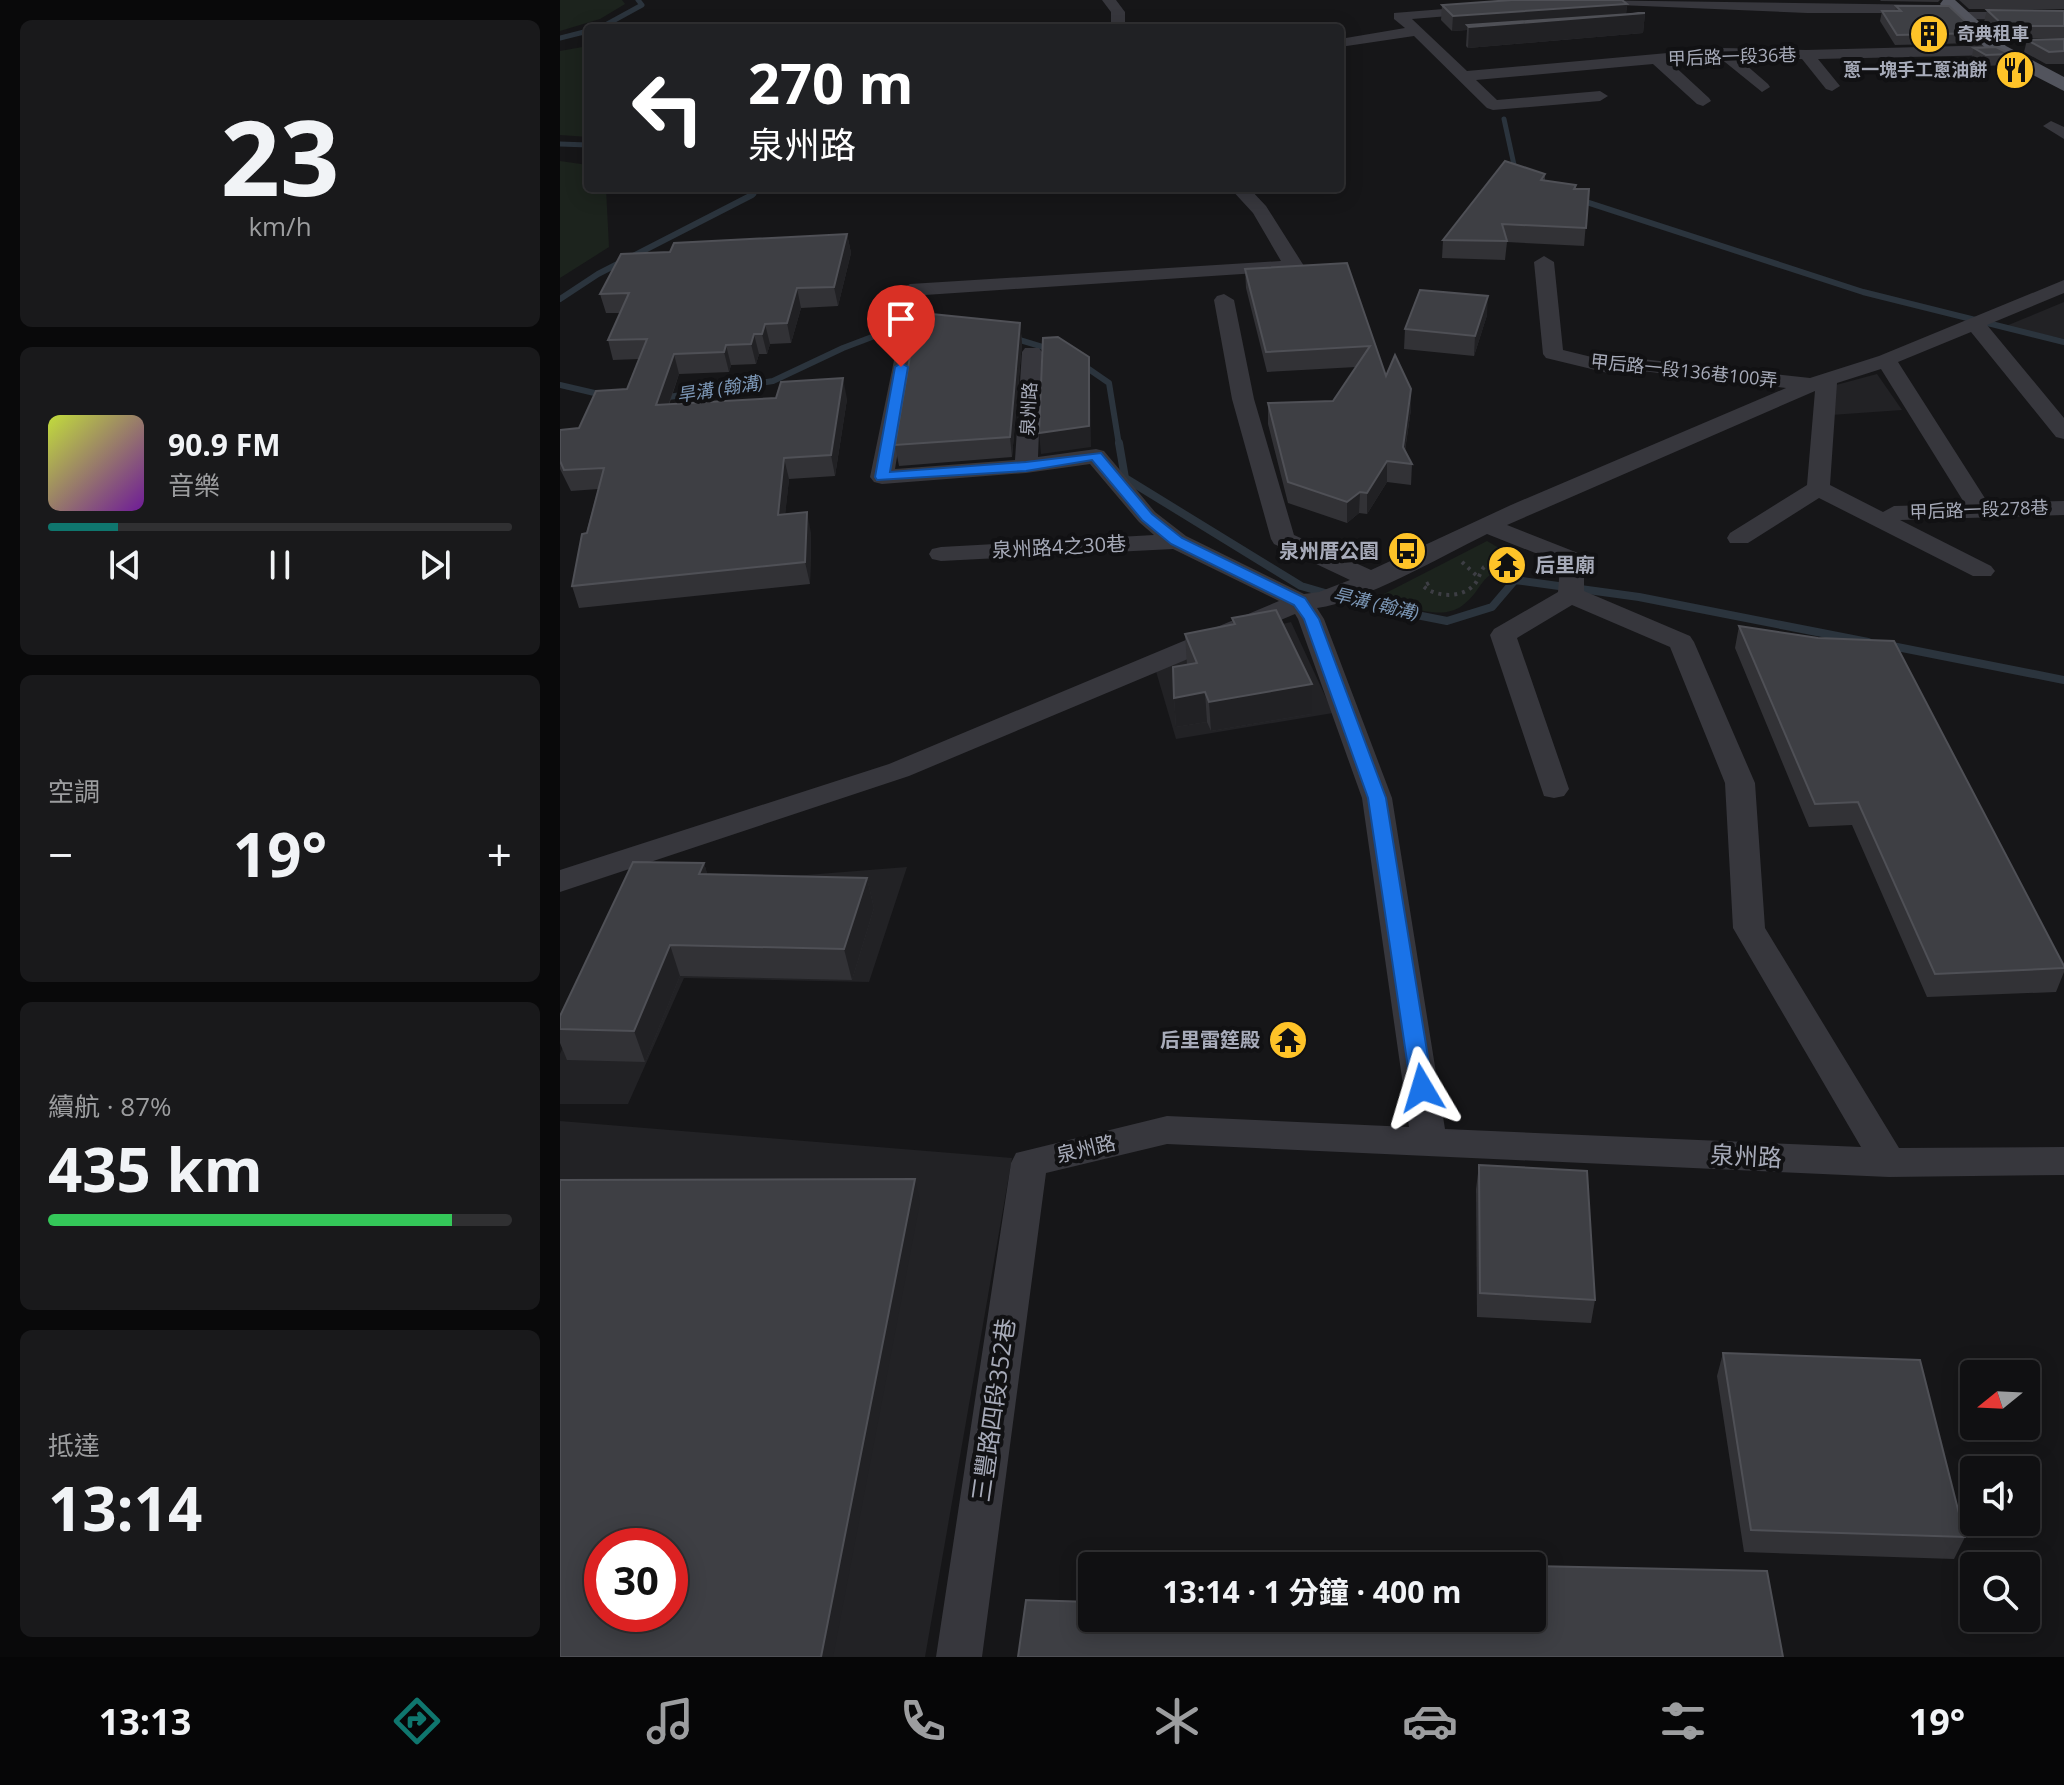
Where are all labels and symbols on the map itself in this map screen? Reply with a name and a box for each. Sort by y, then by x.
building icon: 奇典租車 [1908,13,1950,55]
place label: 奇典租車 [1957,21,2029,45]
street label: 甲后路一段36巷 [1667,42,1797,70]
restaurant icon: 蔥一塊手工蔥油餅 [1994,49,2036,91]
place label: 蔥一塊手工蔥油餅 [1843,57,1987,81]
pin [867,285,935,367]
street label: 甲后路一段136巷100弄 [1589,348,1779,392]
water label: 旱溝 (翰溝) [675,369,765,407]
street label: 泉州路 [1015,381,1041,437]
street label: 甲后路一段278巷 [1909,495,2049,523]
street label: 泉州路4之30巷 [991,530,1127,563]
bus stop icon: 泉州厝公園 [1386,530,1428,572]
place label: 泉州厝公園 [1279,537,1379,564]
temple icon: 后里廟 [1486,544,1528,586]
place label: 后里廟 [1535,551,1595,578]
water label: 旱溝 (翰溝) [1331,582,1421,624]
temple icon: 后里雷筳殿 [1267,1019,1309,1061]
place label: 后里雷筳殿 [1160,1026,1260,1053]
position arrow [1380,1046,1464,1130]
street label: 泉州路 [1054,1129,1118,1168]
street label: 泉州路 [1709,1137,1783,1174]
street label: 三豐路四段352巷 [963,1316,1022,1504]
north arrow [1960,1360,2040,1440]
speed limit sign: 30 [584,1528,688,1632]

